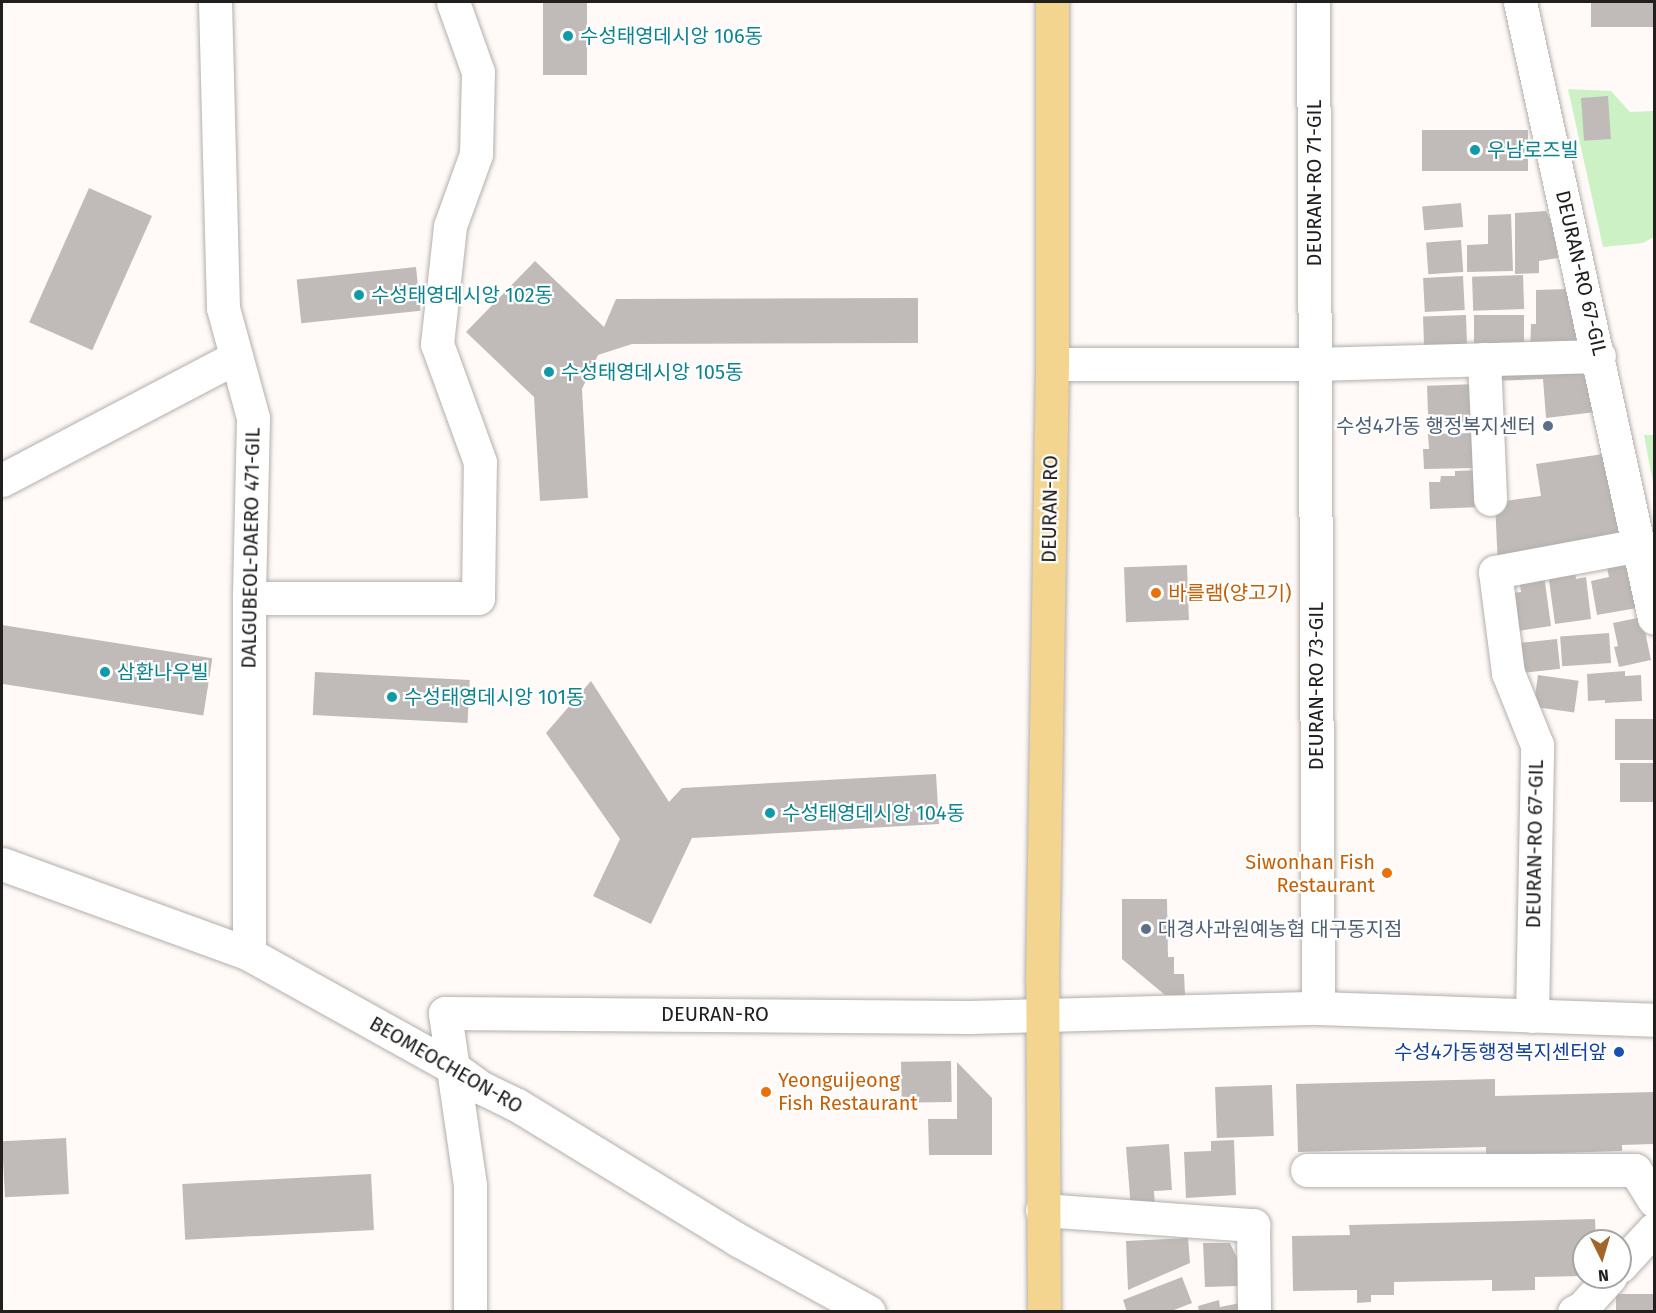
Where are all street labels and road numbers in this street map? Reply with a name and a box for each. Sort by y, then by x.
street label: DEURAN-RO 71-GIL [1302,100,1326,266]
street label: DEURAN-RO 67-GIL [1550,188,1612,358]
street label: DALGUBEOL-DAERO 471-GIL [237,427,265,669]
street label: DEURAN-RO [1037,455,1063,563]
street label: DEURAN-RO 73-GIL [1304,602,1328,770]
street label: DEURAN-RO 67-GIL [1522,759,1548,929]
street label: DEURAN-RO [661,1002,769,1026]
street label: BEOMEOCHEON-RO [365,1011,527,1119]

